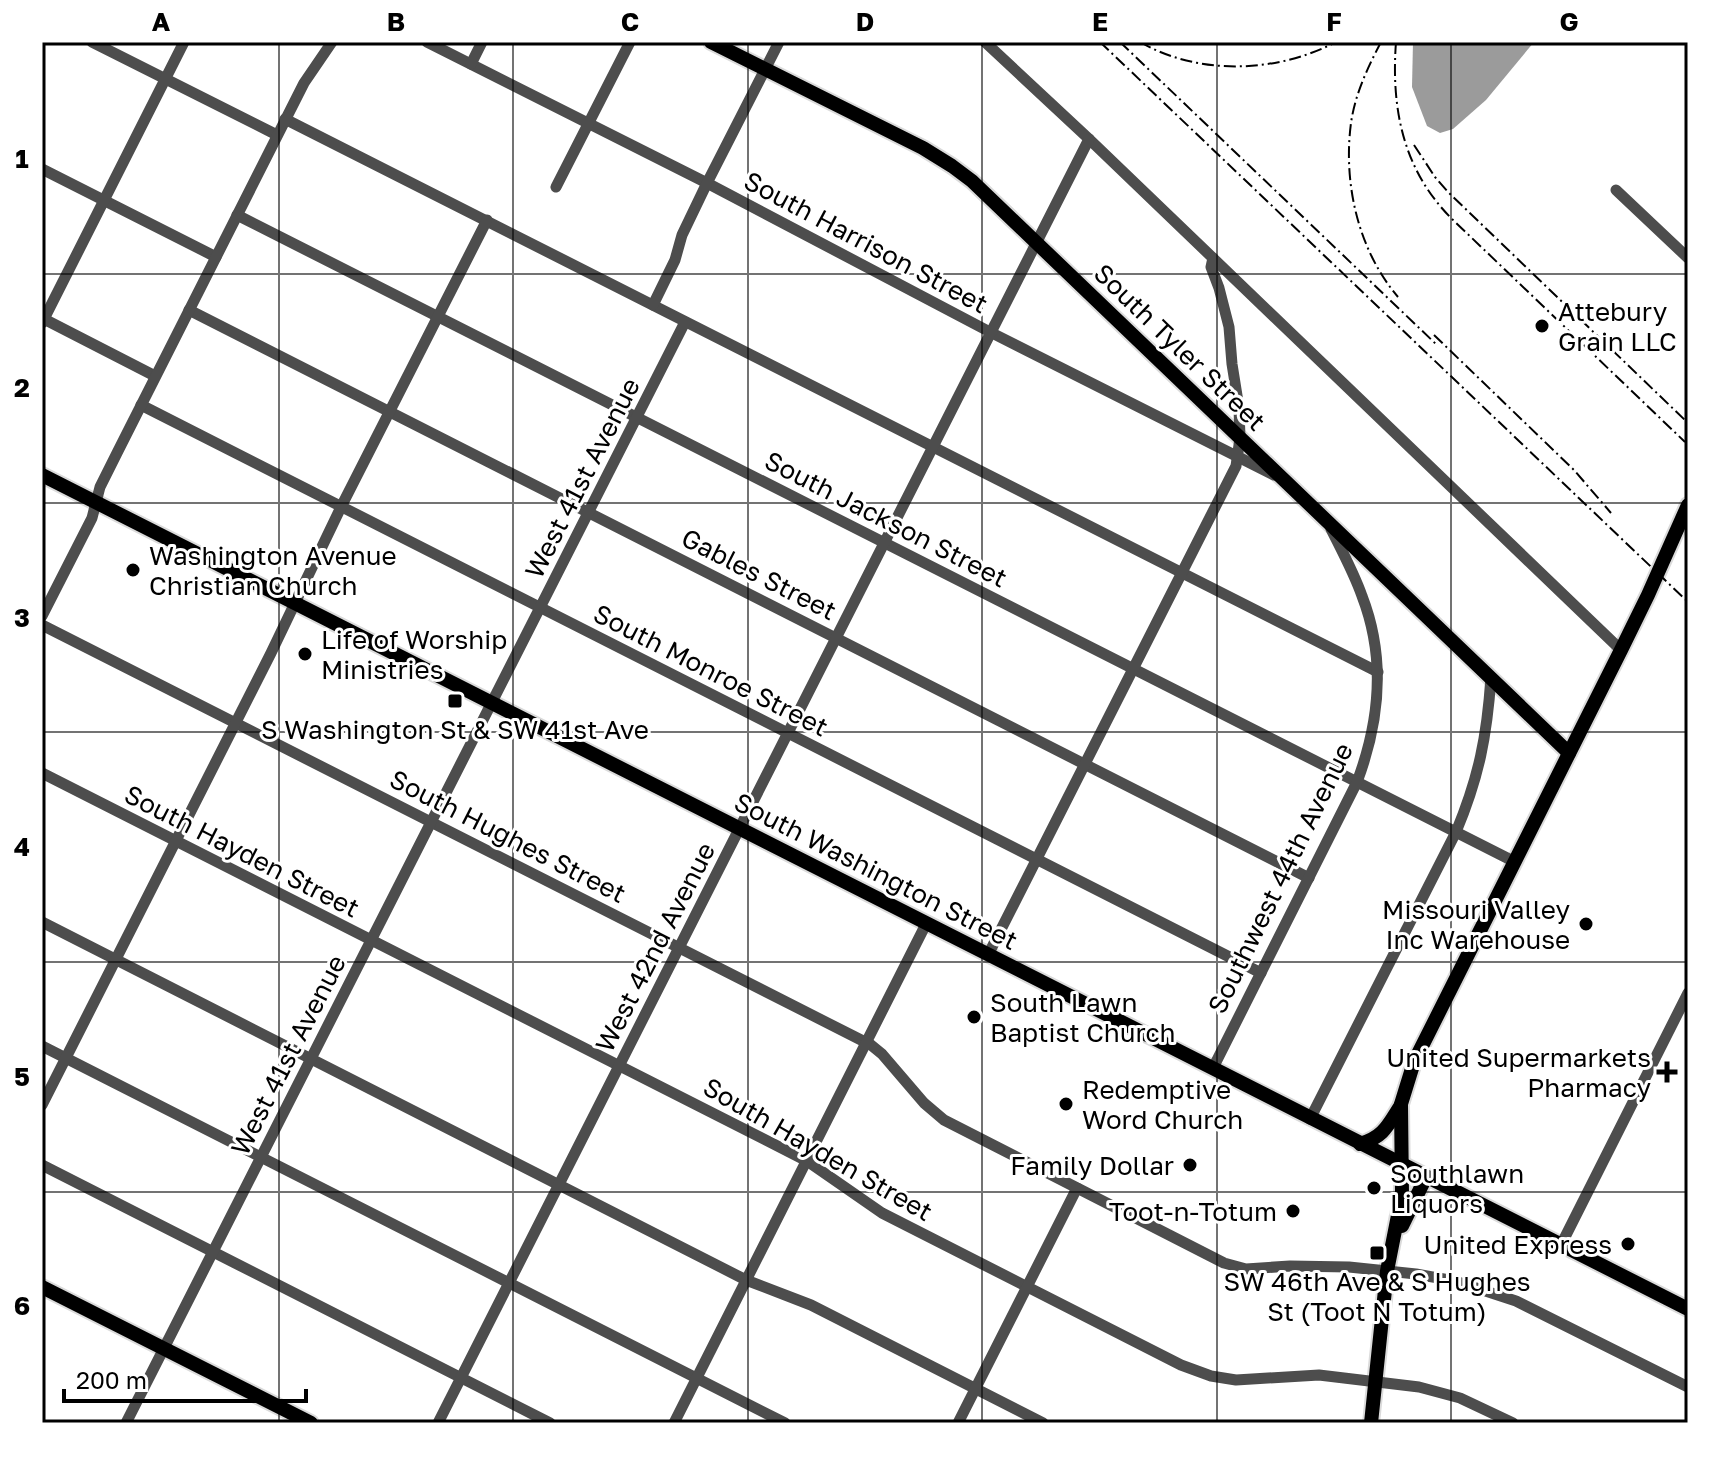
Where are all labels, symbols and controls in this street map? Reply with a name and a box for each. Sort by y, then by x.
text: A [152,6,171,37]
text: B [387,6,405,37]
text: C [621,6,639,37]
text: D [856,6,874,37]
text: E [1092,6,1108,37]
text: F [1326,6,1342,37]
text: G [1559,6,1579,37]
text: 1 [15,143,29,174]
street label: South Harrison Street [739,165,993,319]
street label: South Tyler Street [1088,257,1272,437]
place label: Attebury Grain LLC [1558,296,1677,357]
marker: Attebury Grain LLC [1533,317,1551,335]
text: 2 [14,372,30,403]
street label: West 41st Avenue [518,373,646,583]
street label: South Jackson Street [760,444,1012,594]
street label: Gables Street [676,522,842,626]
place label: Washington Avenue Christian Church [149,540,397,601]
marker: Washington Avenue Christian Church [124,561,142,579]
street label: South Monroe Street [589,597,833,743]
text: 3 [14,602,30,633]
place label: Life of Worship Ministries [321,624,507,685]
marker: Life of Worship Ministries [296,645,314,663]
marker: S Washington St & SW 41st Ave [446,692,464,710]
place label: S Washington St & SW 41st Ave [261,714,649,745]
street label: Southwest 44th Avenue [1201,738,1359,1018]
street label: South Hughes Street [385,763,631,909]
street label: South Hayden Street [119,778,365,924]
street label: South Washington Street [729,786,1023,956]
text: 4 [14,831,30,862]
street label: West 42nd Avenue [589,837,721,1057]
place label: Missouri Valley Inc Warehouse [1382,894,1570,955]
marker: Missouri Valley Inc Warehouse [1577,915,1595,933]
street label: West 41st Avenue [224,950,352,1160]
place label: South Lawn Baptist Church [990,987,1176,1048]
marker: South Lawn Baptist Church [965,1008,983,1026]
place label: United Supermarkets Pharmacy [1386,1042,1651,1103]
text: 5 [14,1061,30,1092]
marker: United Supermarkets Pharmacy [1658,1063,1676,1081]
street label: South Hayden Street [698,1071,938,1227]
place label: Redemptive Word Church [1082,1074,1243,1135]
marker: Redemptive Word Church [1057,1095,1075,1113]
place label: Family Dollar [1010,1150,1174,1181]
marker: Family Dollar [1181,1156,1199,1174]
place label: Southlawn Liquors [1390,1158,1524,1219]
marker: Southlawn Liquors [1365,1179,1383,1197]
place label: Toot-n-Totum [1109,1196,1277,1227]
marker: Toot-n-Totum [1284,1202,1302,1220]
place label: United Express [1423,1229,1612,1260]
marker: United Express [1619,1235,1637,1253]
marker: SW 46th Ave & S Hughes St (Toot N Totum) [1368,1244,1386,1262]
place label: SW 46th Ave & S Hughes St (Toot N Totum) [1223,1266,1531,1327]
text: 6 [14,1290,30,1321]
scale bar [64,1353,306,1403]
text: 200 m [76,1365,147,1394]

